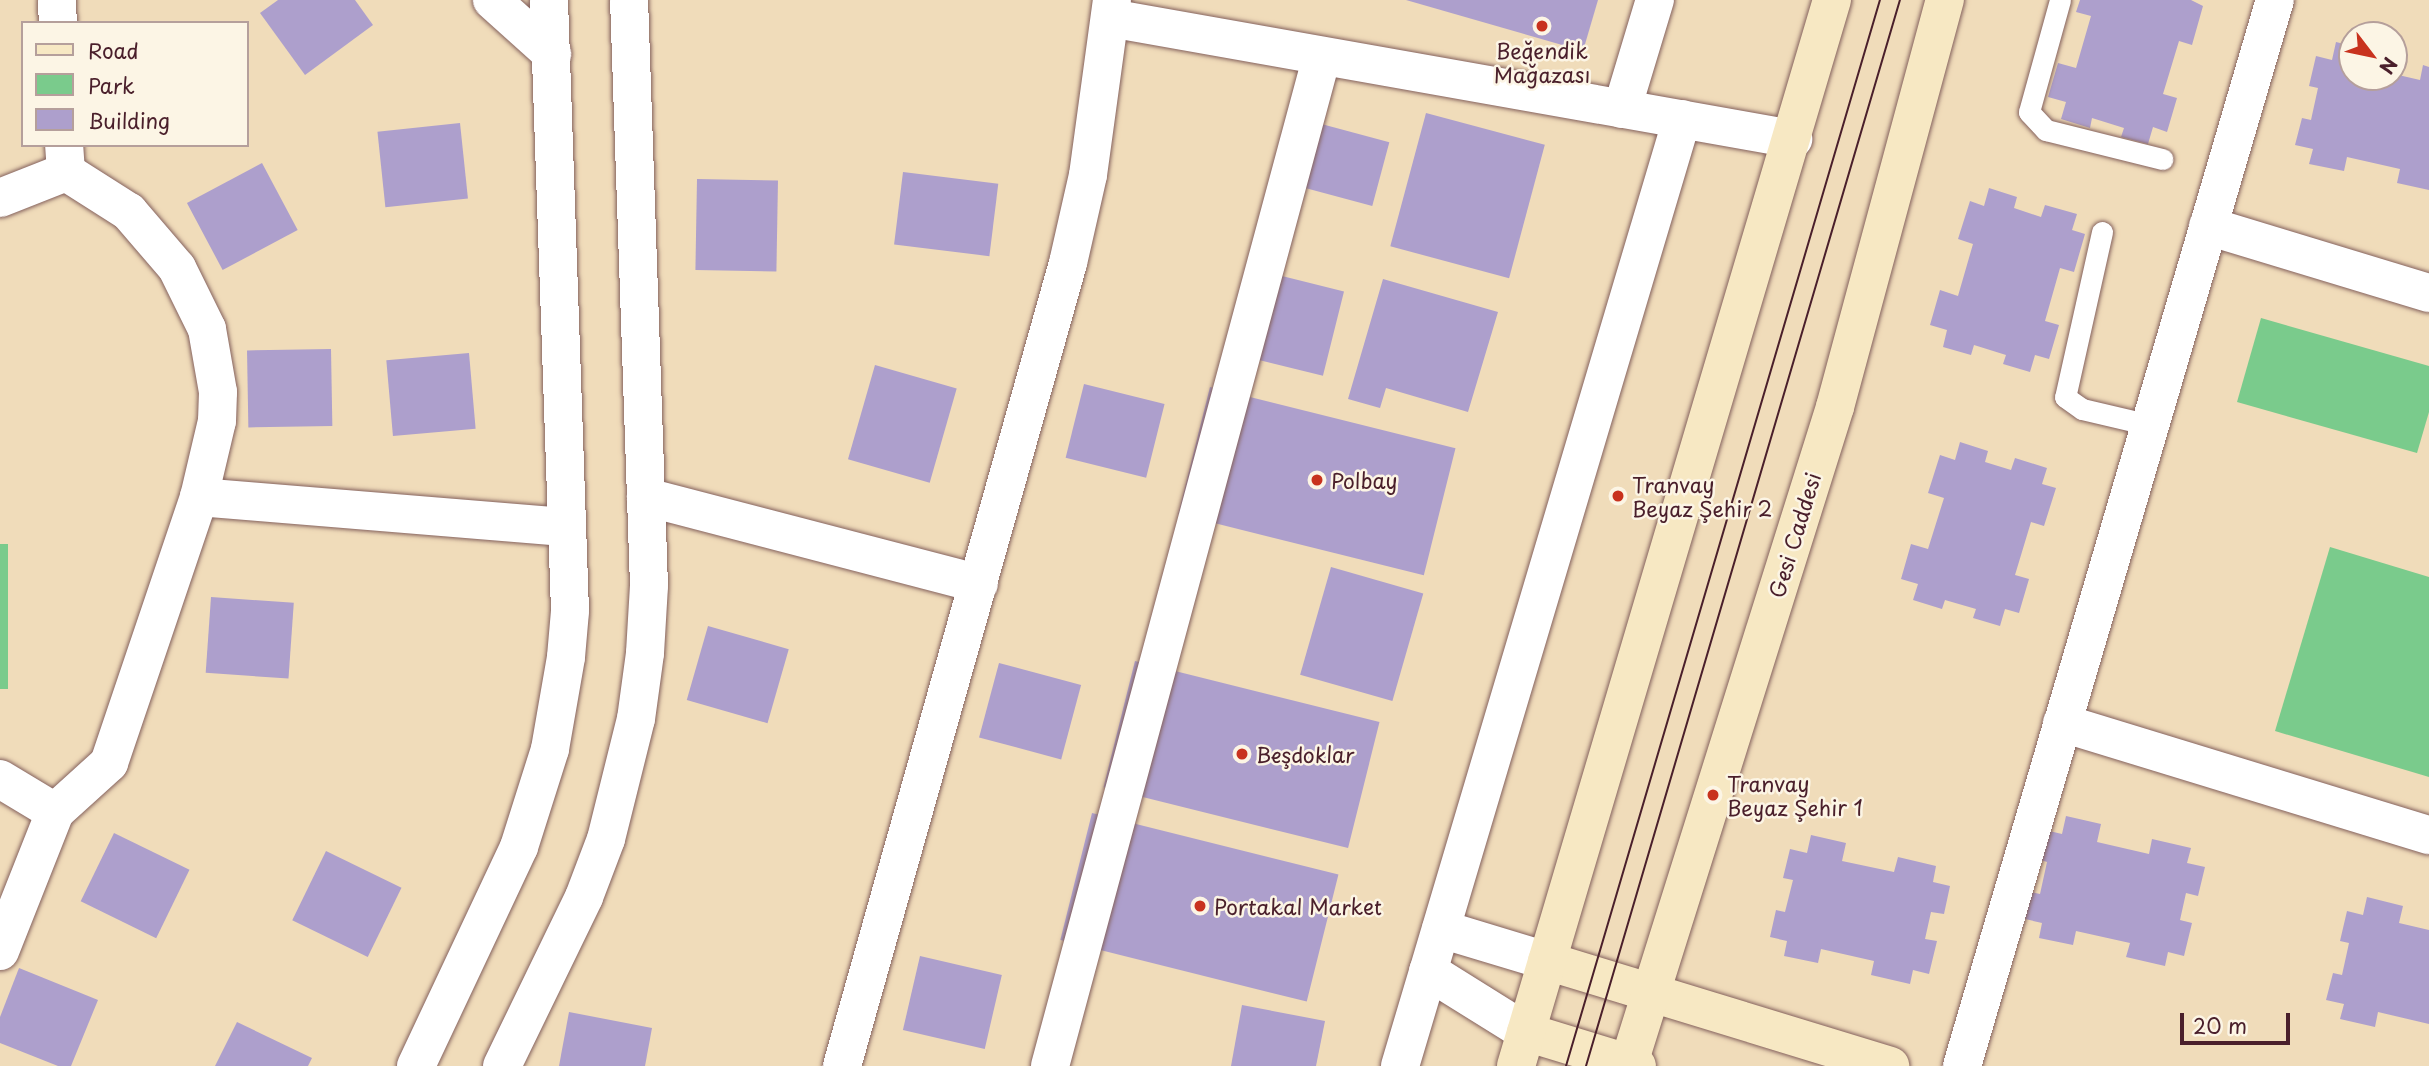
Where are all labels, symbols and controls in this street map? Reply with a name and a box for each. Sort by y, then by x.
marker: Beğendik Mağazası [1534,18,1550,34]
legend [21,21,248,147]
north arrow [2338,21,2408,91]
text: Road [88,34,139,66]
place label: Beğendik Mağazası [1494,37,1590,87]
text: N [2373,52,2405,80]
text: Park [88,69,135,101]
text: Building [88,104,170,136]
place label: Polbay [1331,467,1398,493]
street label: Gesi Caddesi [1763,469,1825,601]
place label: Tranvay Beyaz Şehir 2 [1632,471,1775,521]
marker: Polbay [1309,472,1325,488]
marker: Tranvay Beyaz Şehir 2 [1610,488,1626,504]
place label: Beşdoklar [1256,741,1355,767]
marker: Beşdoklar [1234,746,1250,762]
place label: Tranvay Beyaz Şehir 1 [1727,770,1864,820]
marker: Tranvay Beyaz Şehir 1 [1705,787,1721,803]
place label: Portakal Market [1214,893,1383,919]
marker: Portakal Market [1192,898,1208,914]
scale bar [2184,1000,2294,1044]
text: 20 m [2193,1009,2247,1041]

